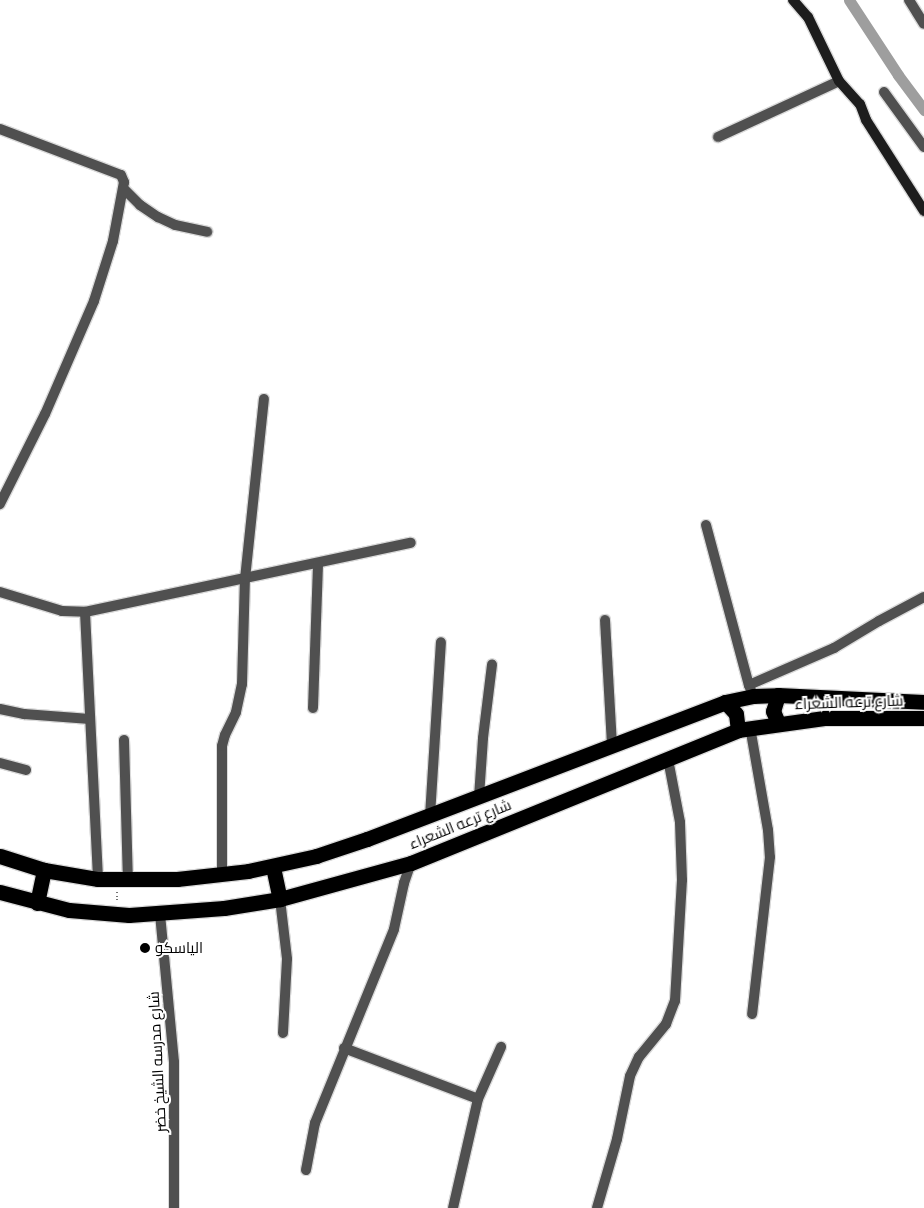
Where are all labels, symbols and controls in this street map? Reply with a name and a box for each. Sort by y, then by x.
street label: شارع ترعه الشعراء [794,691,904,713]
street label: شارع ترعه الشعراء [406,795,514,853]
place label: الياسكو [155,939,203,957]
marker: الياسكو [139,942,151,954]
street label: شارع مدرسه الشيخ خضر [144,991,170,1133]

